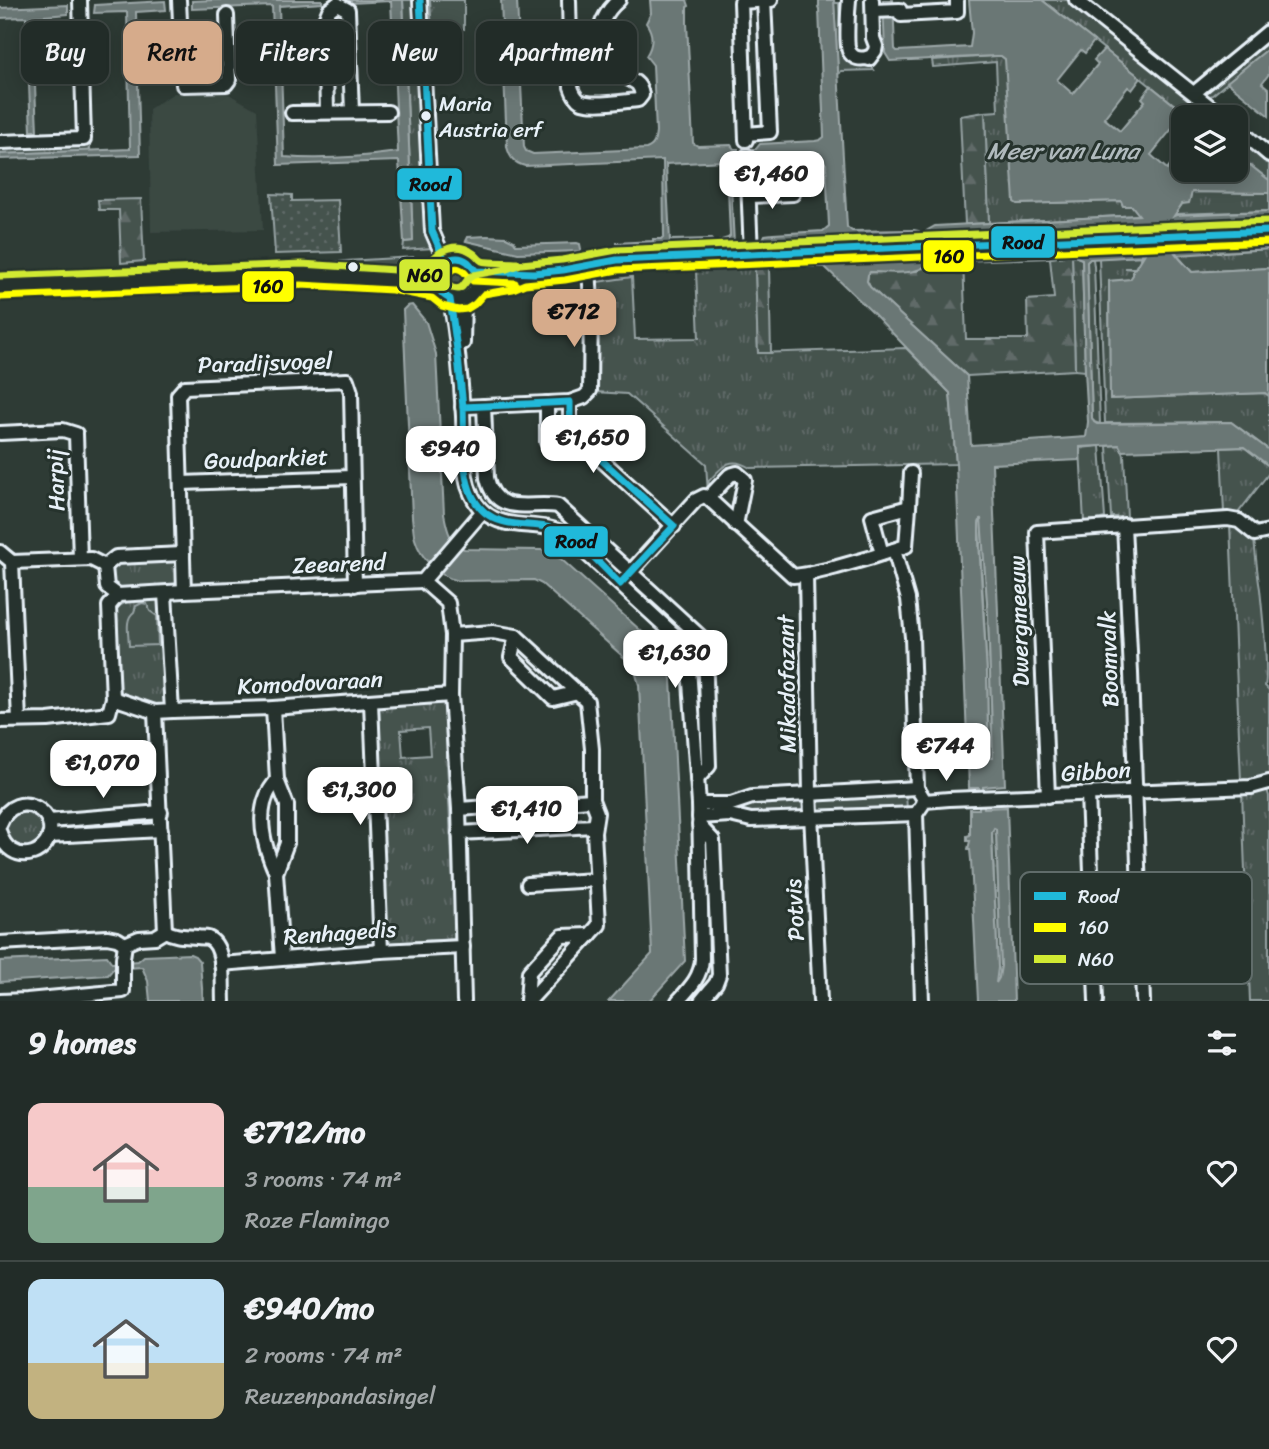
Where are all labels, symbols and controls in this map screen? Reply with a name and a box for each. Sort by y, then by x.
chip: Buy [21,21,109,84]
chip: Rent [123,21,222,84]
chip: Filters [236,21,354,84]
chip: New [368,21,462,84]
chip: Apartment [476,21,637,84]
place label: Maria Austria erf [438,85,545,149]
map controls [1171,105,1248,182]
button: layers [1171,105,1248,182]
marker: Maria Austria erf [419,109,433,123]
water label: Meer van Luna [987,130,1142,172]
pin: €1,460 [715,152,829,211]
text: €1,460 [735,153,809,194]
line badge: Rood [396,167,463,201]
text: Rood [409,168,452,201]
line badge: Rood [990,225,1056,259]
text: Rood [1002,226,1045,259]
line badge: 160 [922,239,975,273]
text: 160 [934,240,964,273]
line badge: N60 [398,258,451,292]
text: N60 [406,259,443,292]
unlabelled marker [346,260,360,274]
line badge: 160 [241,270,295,303]
text: 160 [253,270,283,303]
pin: €712 [533,290,615,349]
text: €712 [548,291,600,332]
street label: Paradijsvogel [197,340,333,386]
pin: €1,650 [536,416,650,475]
text: €1,650 [557,417,629,458]
pin: €940 [410,426,492,486]
text: €940 [422,428,480,469]
street label: Goudparkiet [203,436,329,482]
street label: Harpij [34,447,78,512]
line badge: Rood [543,525,609,558]
text: Rood [555,525,598,558]
street label: Zeearend [292,542,388,586]
street label: Dwergmeeuw [996,555,1042,687]
street label: Boomvalk [1087,609,1131,708]
street label: Mikadofazant [765,613,809,753]
pin: €1,630 [618,630,732,690]
text: €1,630 [639,632,711,673]
street label: Komodovaraan [236,659,384,707]
pin: €744 [905,724,987,783]
text: €744 [917,725,975,766]
pin: €1,070 [46,740,160,800]
text: €1,070 [66,742,140,783]
street label: Gibbon [1060,750,1132,794]
pin: €1,300 [303,768,417,827]
text: €1,300 [323,769,397,810]
pin: €1,410 [470,786,584,846]
text: €1,410 [492,788,562,829]
legend [1020,872,1252,984]
street label: Potvis [773,877,817,942]
text: Rood [1078,880,1121,913]
street label: Renhagedis [282,909,398,957]
text: 160 [1078,911,1109,944]
text: N60 [1078,943,1114,976]
text: 9 homes [28,1016,136,1070]
icon: filters [1203,1024,1241,1062]
text: €712/mo [245,1105,365,1159]
icon: home [84,1131,168,1215]
icon: heart [1203,1154,1241,1192]
text: 3 rooms · 74 m² [245,1159,402,1200]
text: Roze Flamingo [245,1200,390,1241]
text: €940/mo [245,1281,374,1335]
icon: home [84,1307,168,1391]
icon: heart [1203,1330,1241,1368]
text: 2 rooms · 74 m² [245,1335,402,1376]
text: Reuzenpandasingel [245,1376,435,1417]

